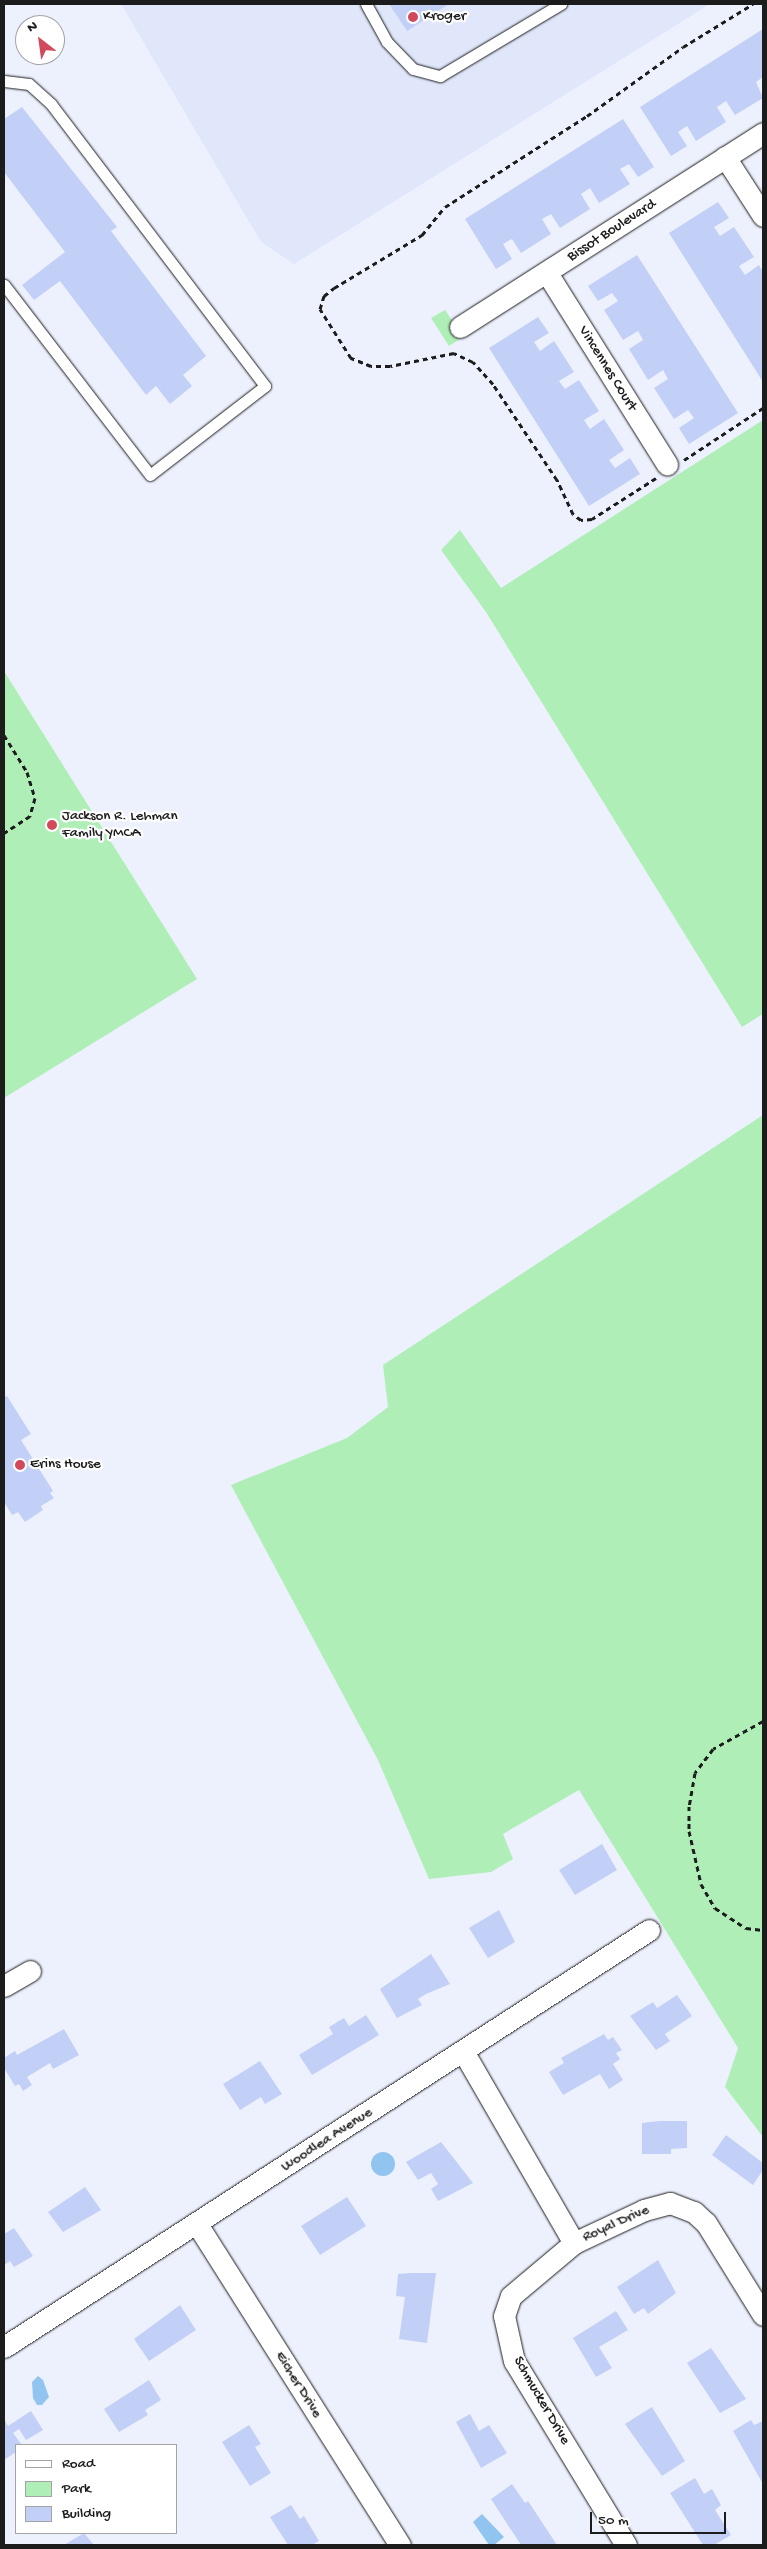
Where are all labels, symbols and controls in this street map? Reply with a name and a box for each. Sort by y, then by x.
place label: Kroger [423,8,466,26]
marker: Kroger [407,11,419,23]
north arrow [15,15,65,65]
text: N [25,18,41,37]
street label: Bissot Boulevard [564,196,660,266]
street label: Vincennes Court [574,323,640,415]
place label: Jackson R. Lehman Family YMCA [62,807,178,842]
marker: Jackson R. Lehman Family YMCA [46,819,58,831]
place label: Erins House [30,1456,101,1474]
marker: Erins House [14,1459,26,1471]
street label: Woodlea Avenue [278,2104,376,2176]
street label: Royal Drive [580,2201,652,2247]
street label: Eicher Drive [270,2348,326,2422]
street label: Schmucker Drive [508,2354,574,2448]
legend [15,2444,178,2534]
text: Road [62,2455,95,2473]
text: Park [62,2480,91,2498]
scale bar [592,2502,728,2534]
text: Building [62,2505,111,2523]
text: 50 m [598,2512,629,2530]

